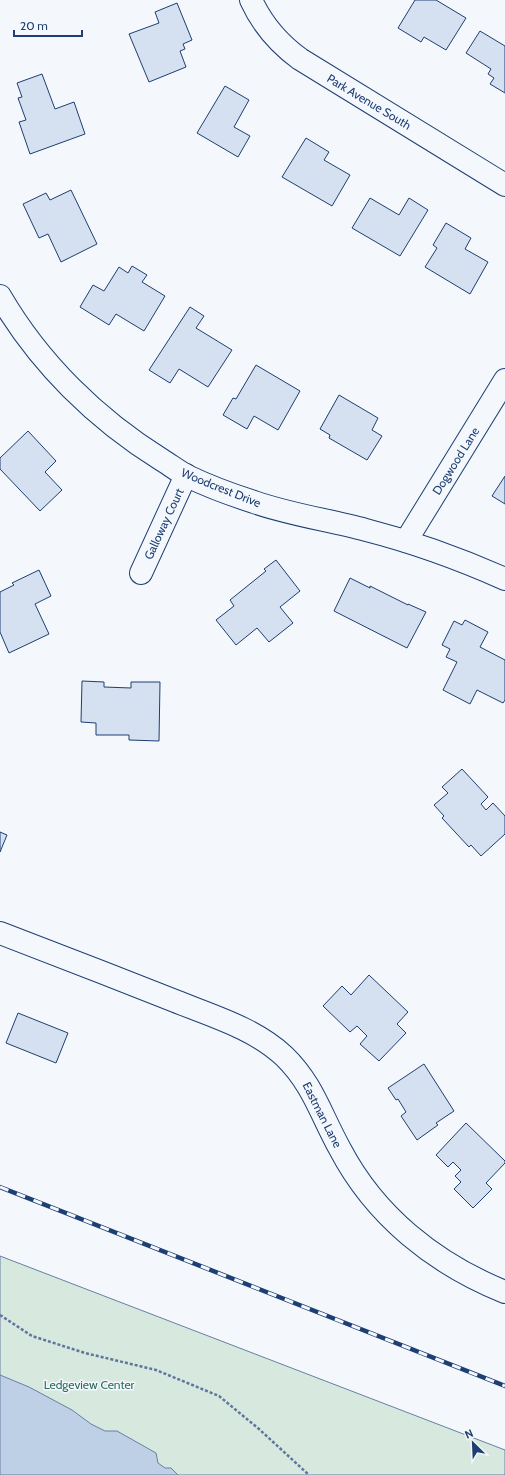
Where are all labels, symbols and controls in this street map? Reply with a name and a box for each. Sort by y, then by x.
scale bar [14,12,82,38]
text: 20 m [20,18,48,33]
street label: Park Avenue South [324,71,414,133]
street label: Dogwood Lane [429,424,482,497]
street label: Woodcrest Drive [179,465,263,510]
street label: Galloway Court [141,486,187,562]
street label: Eastman Lane [299,1079,345,1150]
park label: Ledgeview Center [44,1377,135,1392]
north arrow [453,1423,493,1463]
text: N [463,1426,475,1442]

